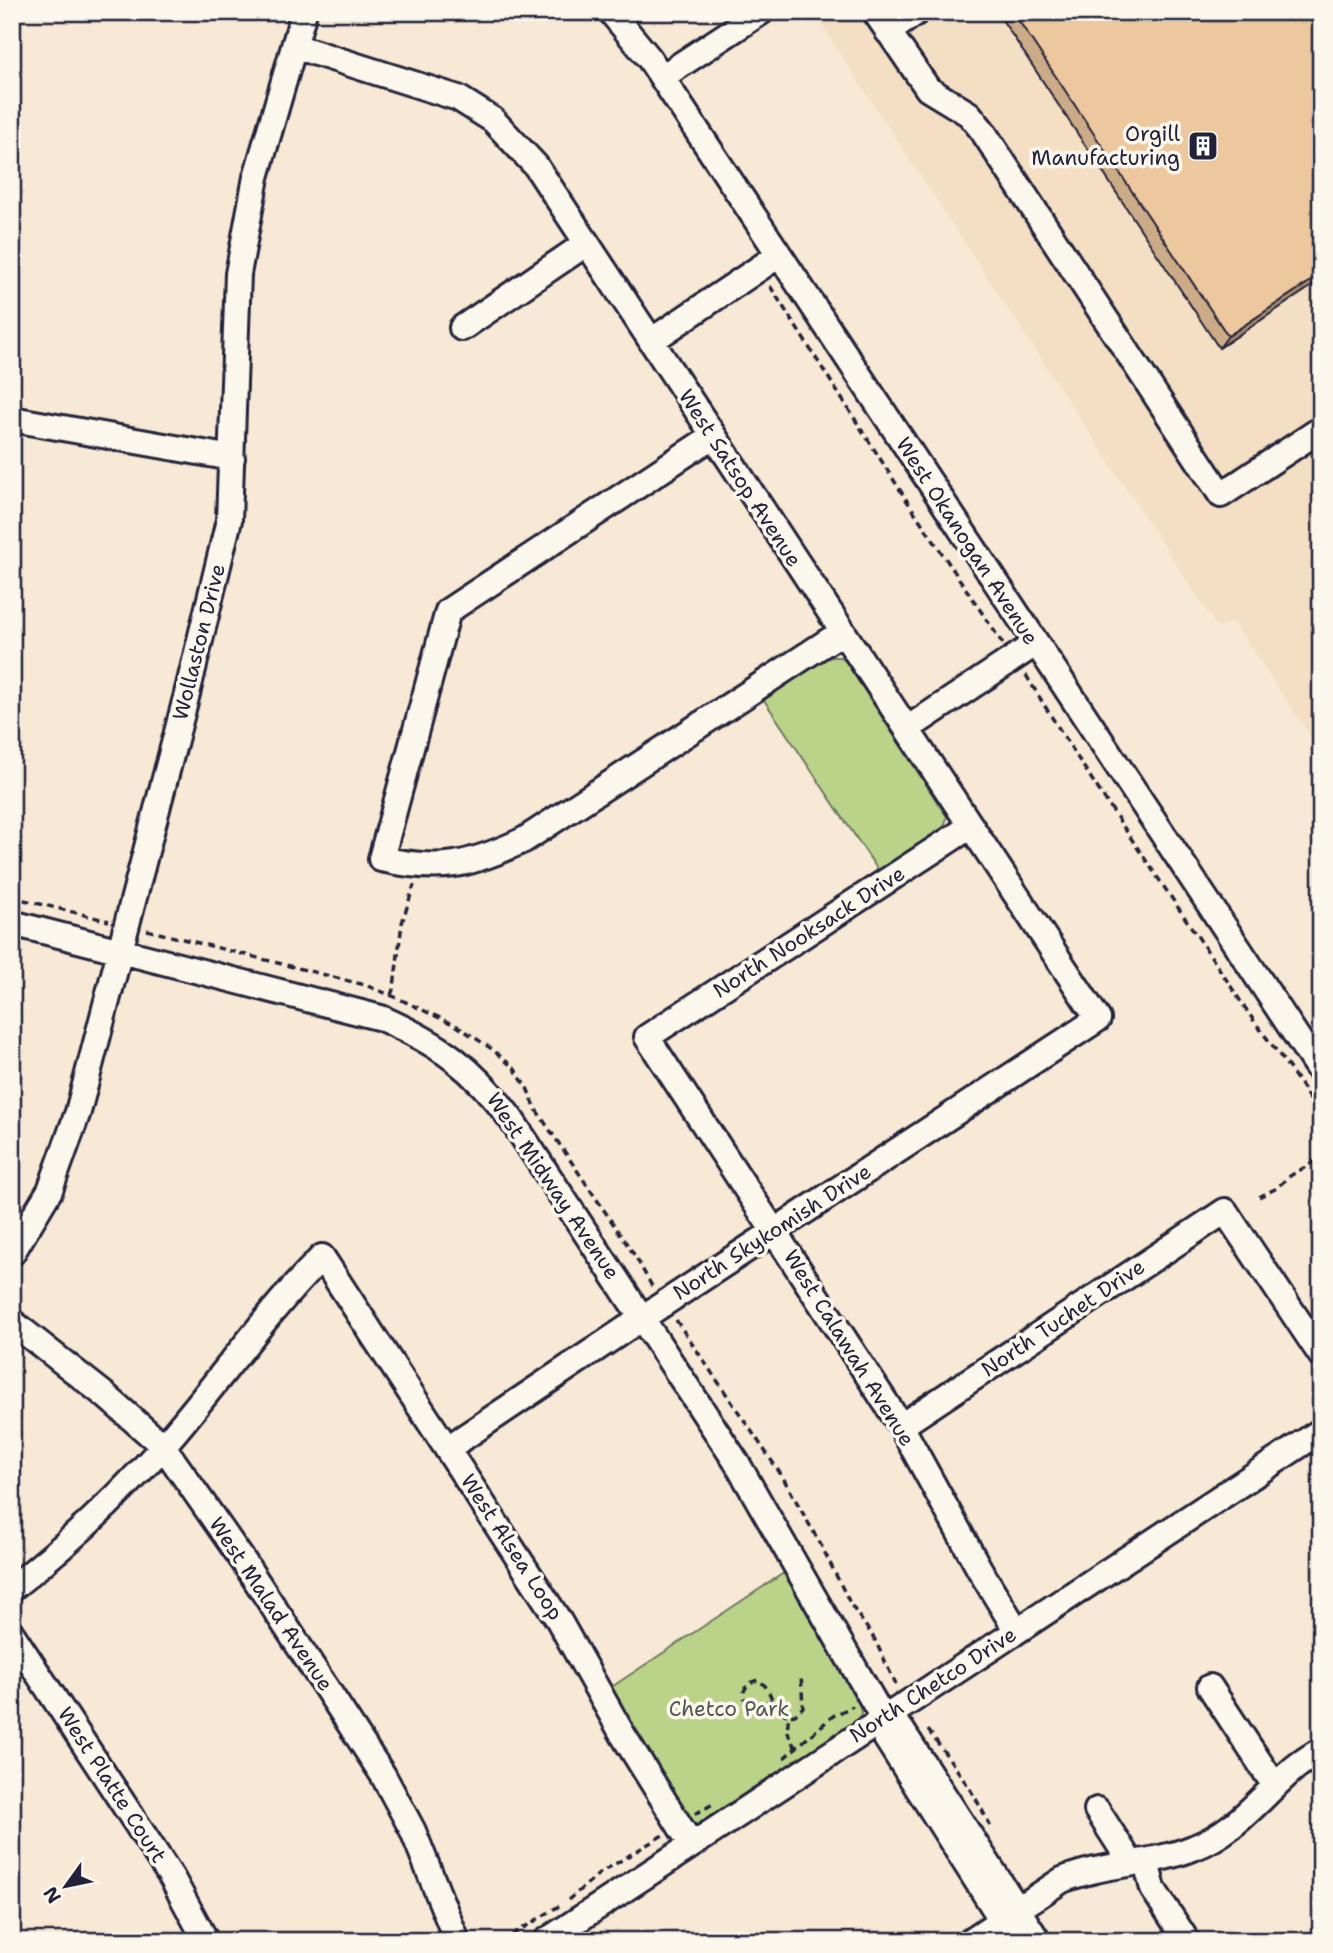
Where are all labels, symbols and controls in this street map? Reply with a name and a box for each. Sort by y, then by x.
place label: Orgill Manufacturing [1031,120,1181,172]
building icon: Orgill Manufacturing [1186,129,1220,163]
street label: West Satsop Avenue [672,384,808,572]
street label: West Okanogan Avenue [889,432,1045,650]
street label: Wollaston Drive [166,561,232,723]
street label: North Nooksack Drive [708,859,910,1005]
street label: West Midway Avenue [480,1087,626,1285]
street label: North Skykomish Drive [668,1157,876,1307]
street label: West Calawah Avenue [777,1244,921,1452]
street label: North Tuchet Drive [976,1253,1150,1383]
street label: West Alsea Loop [454,1468,570,1626]
street label: West Malad Avenue [202,1512,340,1696]
street label: North Chetco Drive [844,1621,1022,1749]
park label: Chetco Park [669,1695,789,1723]
street label: West Platte Court [51,1702,173,1868]
north arrow [32,1852,102,1922]
text: N [38,1882,67,1908]

